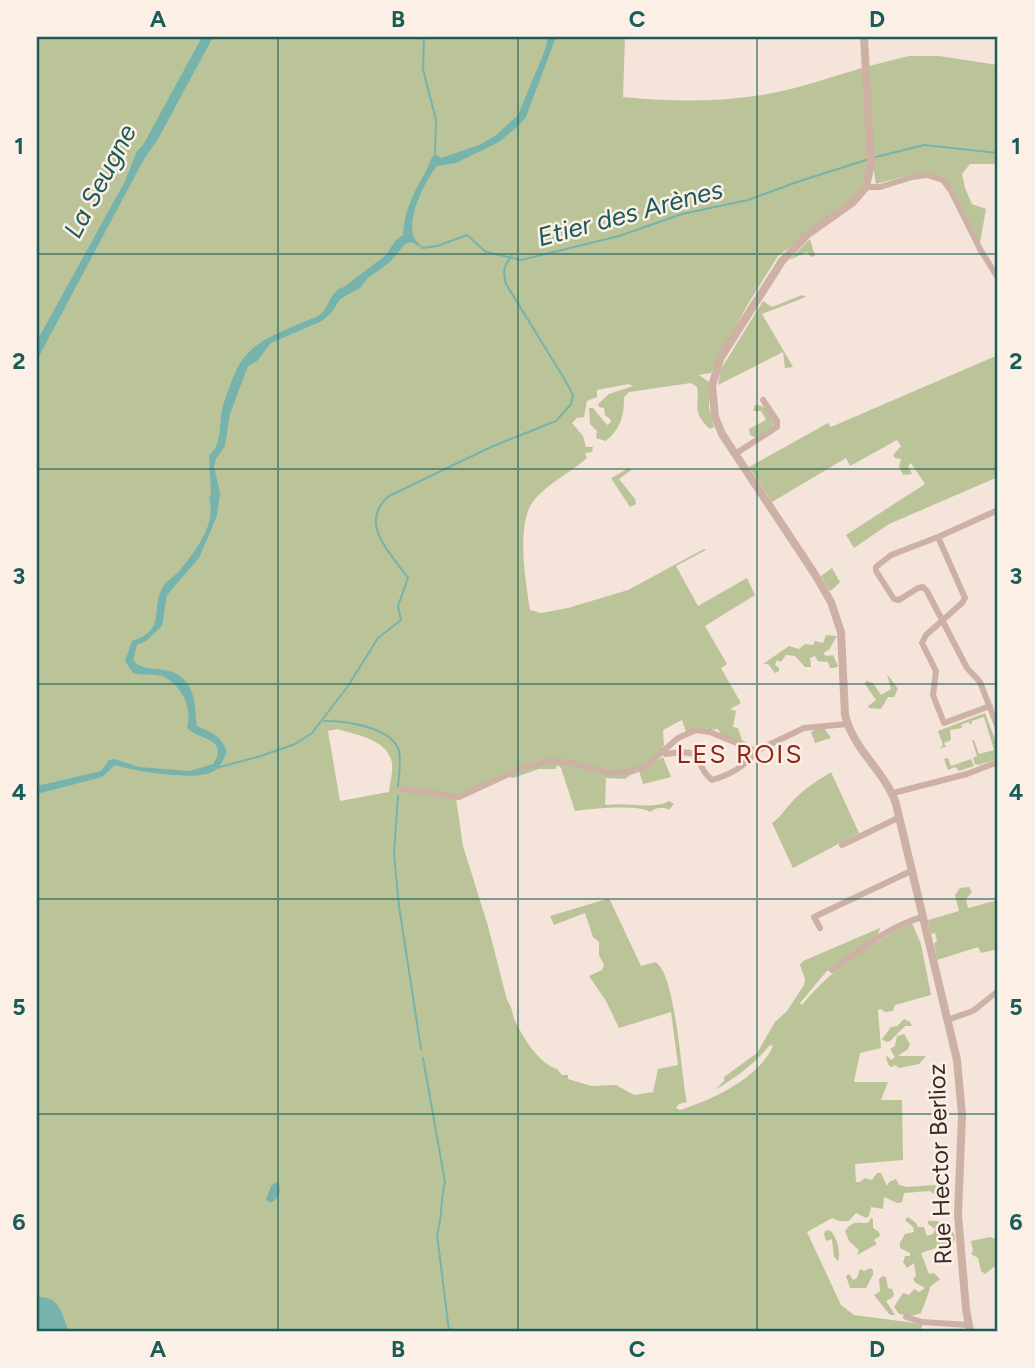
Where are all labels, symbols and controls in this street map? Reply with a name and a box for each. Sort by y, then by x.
text: A [150,5,167,33]
text: B [391,5,405,33]
text: C [629,5,646,33]
text: D [869,5,885,33]
water label: La Seugne [57,119,143,243]
text: 1 [14,132,24,160]
text: 1 [1011,132,1021,160]
water label: Etier des Arènes [534,173,726,253]
text: 2 [12,347,26,375]
text: 2 [1009,347,1023,375]
text: 3 [13,562,25,590]
text: 3 [1010,562,1022,590]
district label: LES ROIS [677,738,803,770]
text: 4 [12,778,26,806]
text: 4 [1009,778,1023,806]
text: 5 [12,993,26,1021]
text: 5 [1009,993,1023,1021]
street label: Rue Hector Berlioz [922,1063,957,1265]
text: 6 [12,1208,26,1236]
text: 6 [1009,1208,1023,1236]
text: A [150,1335,167,1363]
text: B [391,1335,405,1363]
text: C [629,1335,646,1363]
text: D [869,1335,885,1363]

